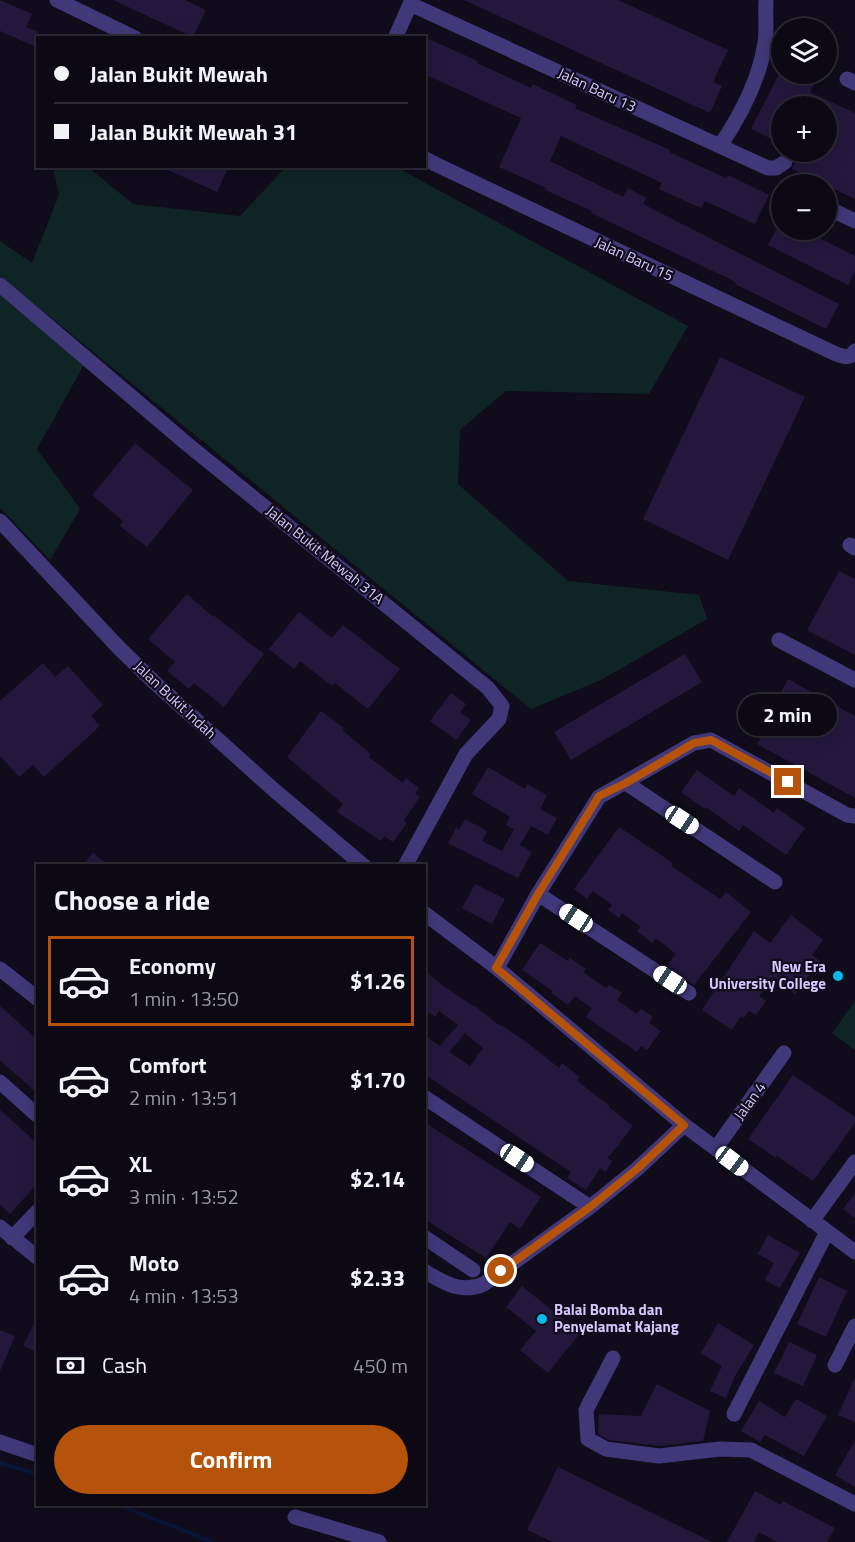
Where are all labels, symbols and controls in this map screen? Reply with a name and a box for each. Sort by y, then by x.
map controls [771,18,837,240]
button: layers [771,18,837,84]
text: Jalan Bukit Mewah [90,57,268,91]
street label: Jalan Baru 13 [554,61,640,118]
button: + [771,96,837,162]
text: Jalan Bukit Mewah 31 [90,115,297,149]
button: − [771,174,837,240]
street label: Jalan Baru 15 [591,230,677,287]
street label: Jalan Bukit Mewah 31A [261,500,389,610]
street label: Jalan Bukit Indah [129,655,222,744]
callout: 2 min [738,695,838,737]
text: 2 min [763,699,812,730]
route end [774,768,801,795]
car [662,803,702,837]
text: Choose a ride [54,879,210,920]
car [556,901,596,935]
text: Economy [129,949,216,983]
icon: car [57,954,111,1008]
place label: New Era University College [709,955,826,995]
car [650,963,690,997]
text: $1.26 [350,964,405,998]
marker: New Era University College [831,969,845,983]
text: 1 min · 13:50 [129,983,239,1014]
text: Comfort [129,1048,207,1082]
icon: car [57,1053,111,1107]
text: $1.70 [350,1063,405,1097]
street label: Jalan 4 [728,1077,771,1125]
text: 2 min · 13:51 [129,1082,239,1113]
car [497,1141,537,1175]
car [712,1143,752,1179]
text: XL [129,1147,152,1181]
icon: car [57,1152,111,1206]
text: $2.14 [350,1162,405,1196]
text: 3 min · 13:52 [129,1181,239,1212]
text: Moto [129,1246,179,1280]
icon: car [57,1251,111,1305]
route start [487,1257,514,1284]
text: $2.33 [350,1261,405,1295]
text: 4 min · 13:53 [129,1280,239,1311]
place label: Balai Bomba dan Penyelamat Kajang [554,1298,679,1338]
marker: Balai Bomba dan Penyelamat Kajang [535,1312,549,1326]
text: Cash [102,1348,147,1382]
icon: cash [54,1349,87,1382]
text: 450 m [353,1350,408,1381]
button: Confirm [54,1425,408,1494]

